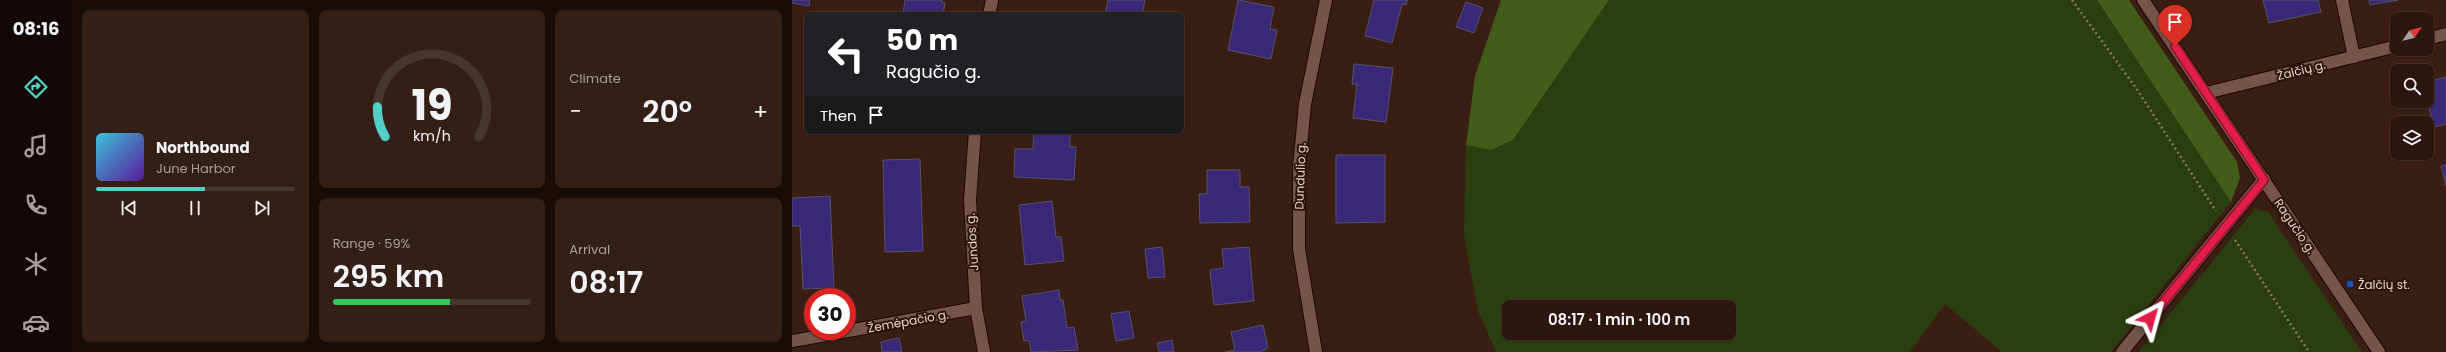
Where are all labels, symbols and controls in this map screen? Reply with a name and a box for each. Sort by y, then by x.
pin [2158,5,2192,46]
icon: arrive [2164,11,2186,33]
north arrow [2390,12,2434,56]
map controls [2390,12,2434,160]
text: 08:16 [13,16,59,41]
text: 50 m [886,21,958,60]
icon: left [820,28,872,80]
street label: Žalčių g. [2275,56,2327,84]
text: Ragučio g. [886,59,980,84]
button: search [2390,64,2434,108]
text: Climate [569,69,621,88]
icon: directions [22,73,50,101]
text: 19 [411,76,453,135]
text: 20° [642,90,692,133]
text: − [569,96,581,127]
text: + [753,96,768,127]
icon: arrive [865,104,887,126]
text: Then [820,105,857,126]
button: layers [2390,116,2434,160]
text: km/h [413,125,451,145]
icon: music [22,132,50,160]
text: Northbound [156,137,250,158]
street label: Dundulio g. [1290,142,1310,210]
text: June Harbor [156,159,236,178]
icon: phone [22,191,50,219]
street label: Ragučio g. [2270,195,2320,257]
icon: previous [118,197,140,219]
icon: pause [184,197,206,219]
icon: next [251,197,273,219]
street label: Jundos g. [962,213,982,271]
text: Range · 59% [333,234,410,253]
text: Arrival [569,240,610,259]
icon: climate [22,250,50,278]
text: 295 km [333,255,444,298]
text: 08:17 [569,261,643,304]
place label: Žalčių st. [2358,276,2410,293]
marker: Žalčių st. [2345,279,2355,289]
speed limit sign: 30 [804,288,856,340]
position arrow [2129,297,2171,339]
street label: Žemėpačio g. [866,306,950,336]
icon: car [22,309,50,337]
text: 08:17 · 1 min · 100 m [1548,309,1690,330]

